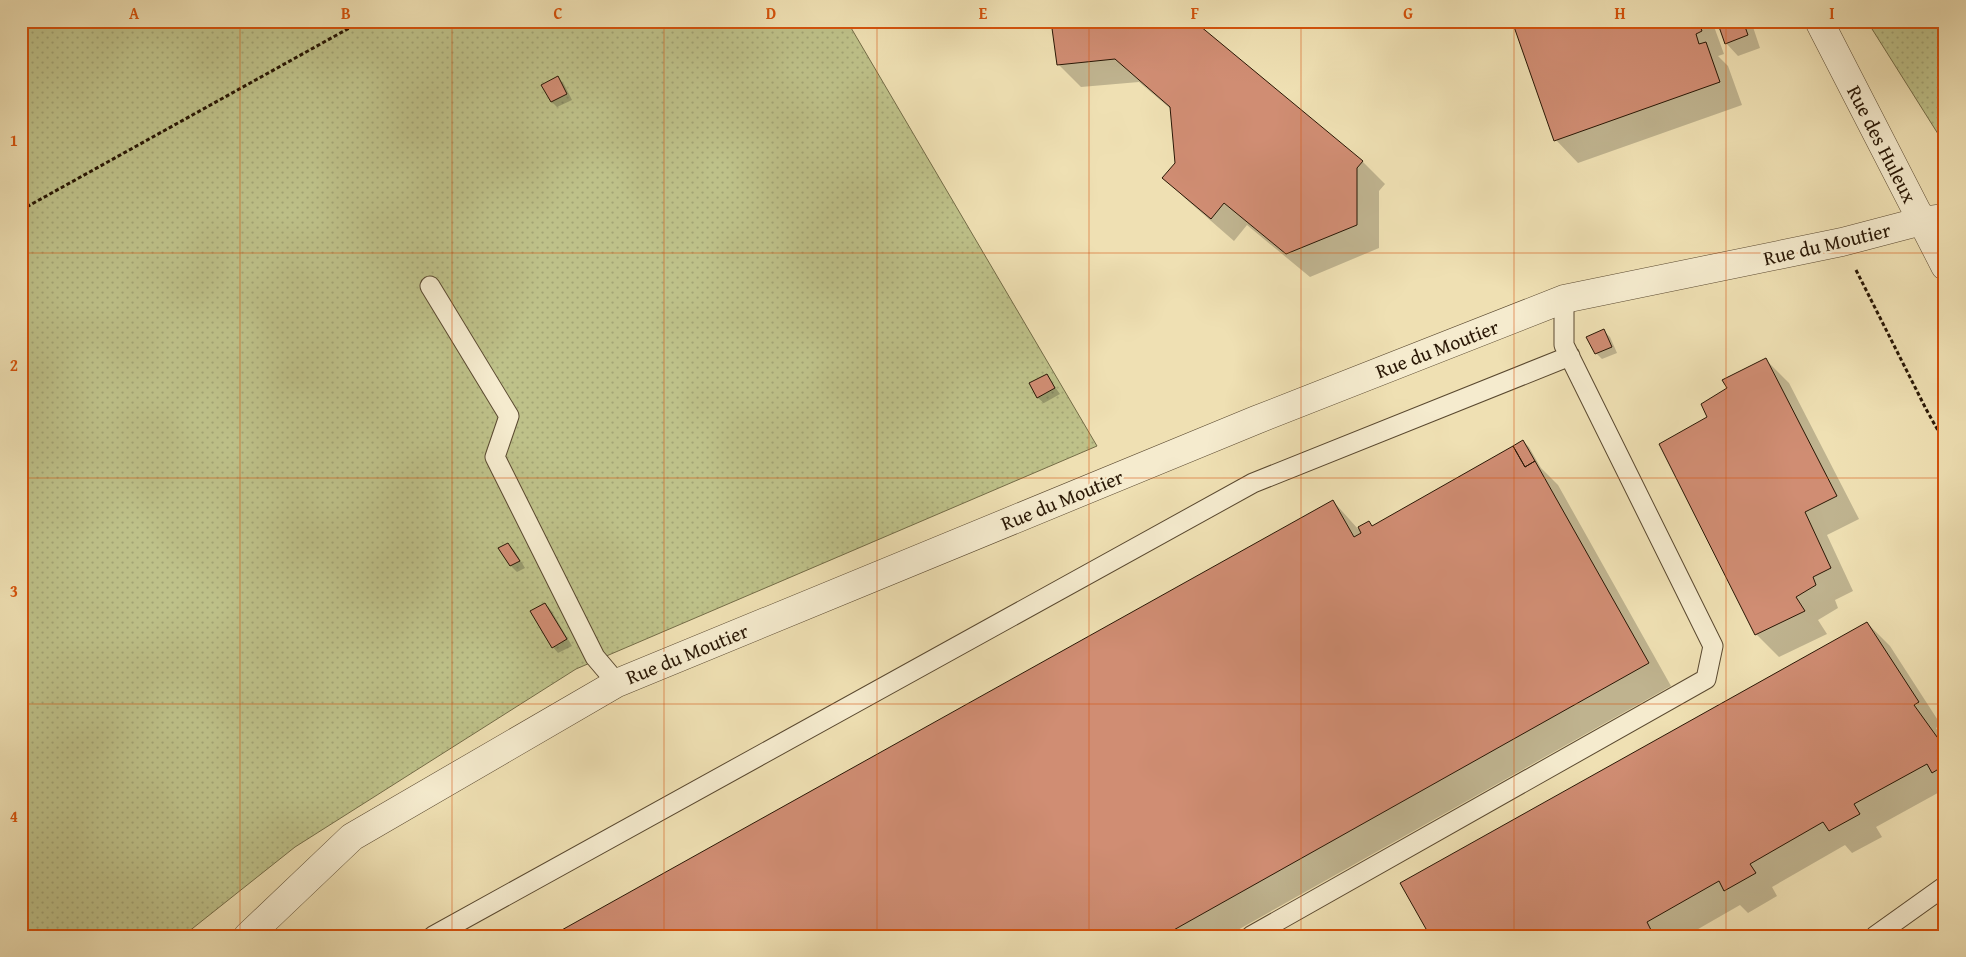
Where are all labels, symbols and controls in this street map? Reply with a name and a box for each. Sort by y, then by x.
text: A [129,1,140,25]
text: B [341,1,351,25]
text: C [553,1,563,25]
text: D [766,1,776,25]
text: E [979,1,988,25]
text: F [1191,1,1199,25]
text: G [1403,1,1413,25]
text: H [1614,1,1626,25]
text: I [1829,1,1835,25]
street label: Rue des Huleux [1840,80,1925,208]
text: 1 [10,128,18,152]
street label: Rue du Moutier [1760,215,1893,272]
street label: Rue du Moutier [1371,312,1503,385]
text: 2 [10,353,18,377]
street label: Rue du Moutier [996,462,1127,537]
text: 3 [10,579,18,603]
street label: Rue du Moutier [621,616,752,691]
text: 4 [10,804,18,828]

